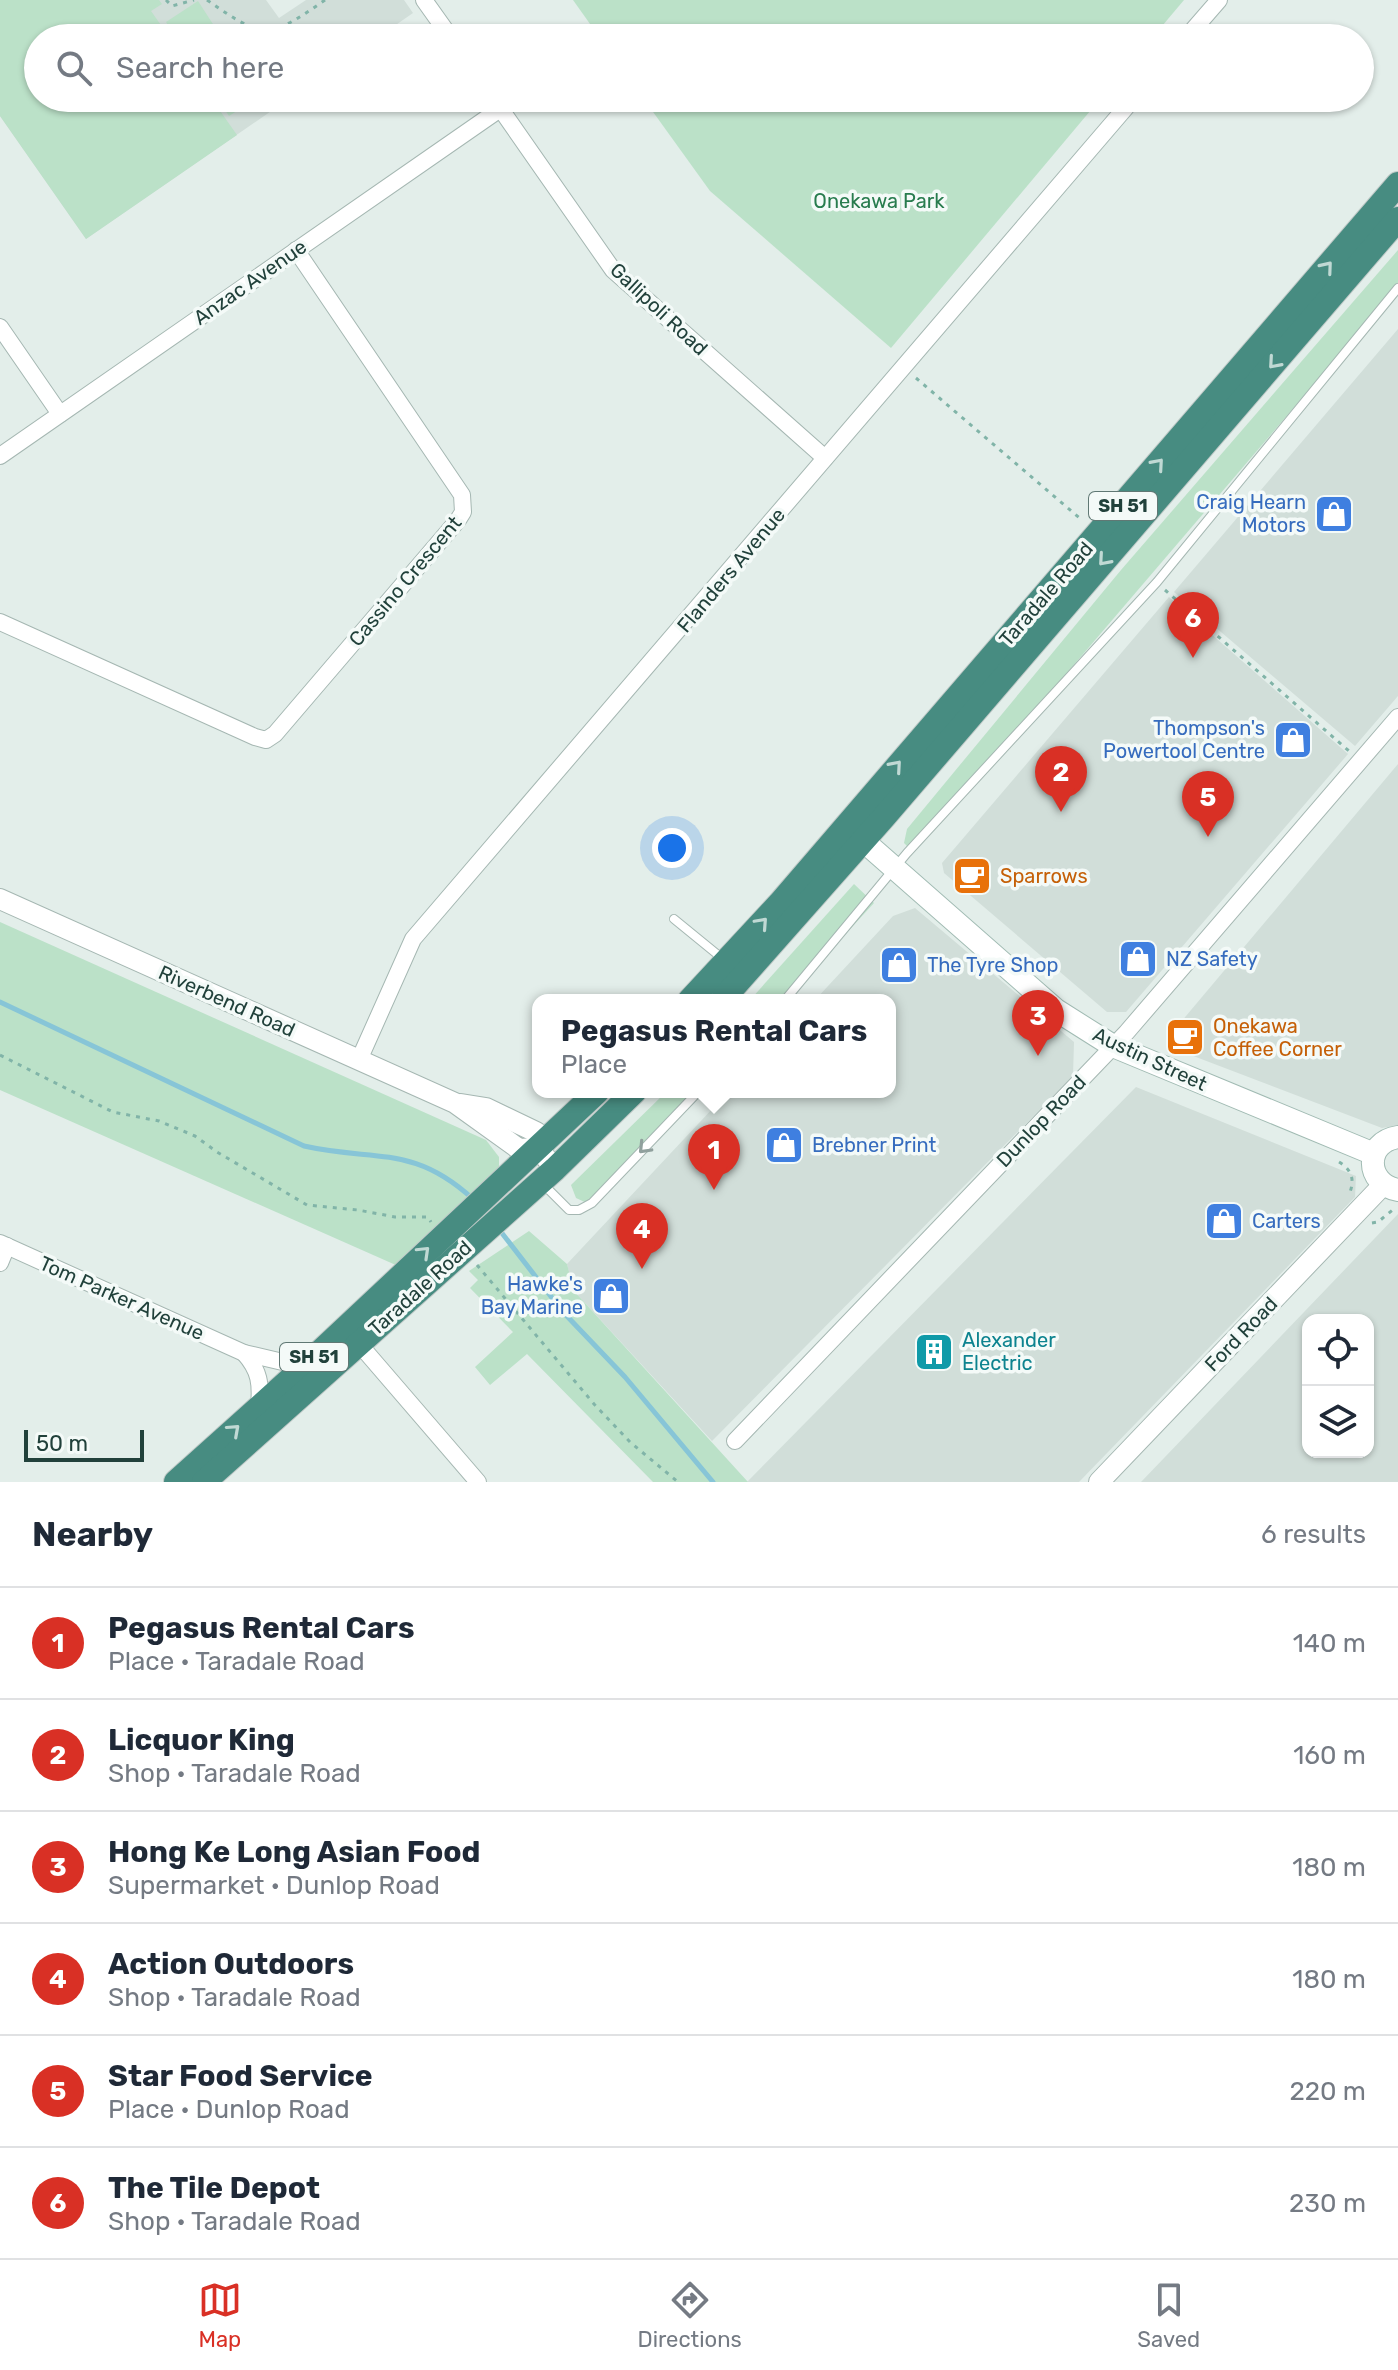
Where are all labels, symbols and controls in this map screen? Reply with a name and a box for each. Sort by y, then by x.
search box [24,24,1374,112]
icon: search [52,46,96,90]
text: Search here [116,50,284,86]
park label: Onekawa Park [813,189,945,213]
street label: Anzac Avenue [189,234,311,330]
street label: Gallipoli Road [605,258,713,360]
one-way arrow [1317,262,1332,276]
one-way arrow [1269,354,1284,369]
one-way arrow [1148,459,1163,474]
place label: Craig Hearn Motors [1196,490,1306,537]
road number: SH 51 [1089,492,1157,520]
shop icon: Craig Hearn Motors [1313,493,1355,535]
street label: Flanders Avenue [672,503,790,637]
street label: Cassino Crescent [344,511,466,651]
street label: Taradale Road [994,537,1098,651]
one-way arrow [1099,551,1114,566]
pin: 6 [1167,592,1219,658]
place label: Thompson's Powertool Centre [1103,716,1265,763]
shop icon: Thompson's Powertool Centre [1272,719,1314,761]
pin: 2 [1035,746,1087,812]
one-way arrow [886,761,901,776]
pin: 5 [1182,771,1234,837]
your location [652,828,692,868]
cafe icon: Sparrows [951,855,993,897]
place label: Sparrows [1000,864,1088,888]
one-way arrow [753,918,768,932]
shop icon: NZ Safety [1117,938,1159,980]
shop icon: The Tyre Shop [878,944,920,986]
place label: NZ Safety [1166,947,1258,971]
place label: The Tyre Shop [927,953,1058,977]
street label: Riverbend Road [155,960,299,1042]
pin: 3 [1012,990,1064,1056]
popup [532,994,896,1098]
text: Pegasus Rental Cars [561,1013,867,1049]
place label: Onekawa Coffee Corner [1213,1014,1342,1061]
cafe icon: Onekawa Coffee Corner [1164,1016,1206,1058]
street label: Austin Street [1089,1022,1211,1096]
text: Place [561,1049,627,1080]
street label: Dunlop Road [991,1070,1091,1172]
pin: 1 [688,1124,740,1190]
shop icon: Brebner Print [763,1124,805,1166]
place label: Brebner Print [812,1133,936,1157]
one-way arrow [639,1139,654,1153]
shop icon: Carters [1203,1200,1245,1242]
pin: 4 [616,1203,668,1269]
place label: Carters [1252,1209,1321,1233]
street label: Taradale Road [363,1235,477,1341]
one-way arrow [415,1247,429,1261]
street label: Tom Parker Avenue [36,1251,208,1345]
place label: Hawke's Bay Marine [481,1272,583,1319]
shop icon: Hawke's Bay Marine [590,1275,632,1317]
street label: Ford Road [1200,1292,1282,1376]
map controls [1302,1314,1374,1458]
button: locate [1302,1314,1374,1386]
place label: Alexander Electric [962,1328,1056,1375]
building icon: Alexander Electric [913,1331,955,1373]
road number: SH 51 [280,1343,348,1371]
button: layers [1302,1386,1374,1458]
one-way arrow [225,1425,240,1439]
scale bar [24,1426,144,1462]
text: 50 m [36,1430,88,1457]
text: Nearby [32,1514,153,1555]
text: 6 results [1261,1519,1366,1550]
text: Pegasus Rental Cars [108,1610,415,1646]
text: 1 [52,1628,64,1659]
text: 140 m [1293,1628,1366,1659]
text: Place · Taradale Road [108,1646,365,1677]
text: Licquor King [108,1722,295,1758]
text: 2 [50,1740,66,1771]
text: 160 m [1293,1740,1366,1771]
text: Shop · Taradale Road [108,1758,361,1789]
text: Hong Ke Long Asian Food [108,1834,481,1870]
text: 3 [49,1852,67,1883]
text: 180 m [1292,1852,1366,1883]
text: Supermarket · Dunlop Road [108,1870,440,1901]
text: Action Outdoors [108,1946,354,1982]
text: 4 [49,1964,67,1995]
text: 180 m [1292,1964,1366,1995]
text: Shop · Taradale Road [108,1982,361,2013]
text: Star Food Service [108,2058,373,2094]
text: 5 [50,2076,66,2107]
text: 220 m [1289,2076,1366,2107]
text: Place · Dunlop Road [108,2094,350,2125]
text: The Tile Depot [108,2170,320,2206]
text: 6 [50,2188,66,2219]
text: 230 m [1289,2188,1366,2219]
text: Shop · Taradale Road [108,2206,361,2237]
tab: Map [198,2278,242,2353]
tab: Directions [637,2278,742,2353]
tab: Saved [1137,2278,1200,2353]

